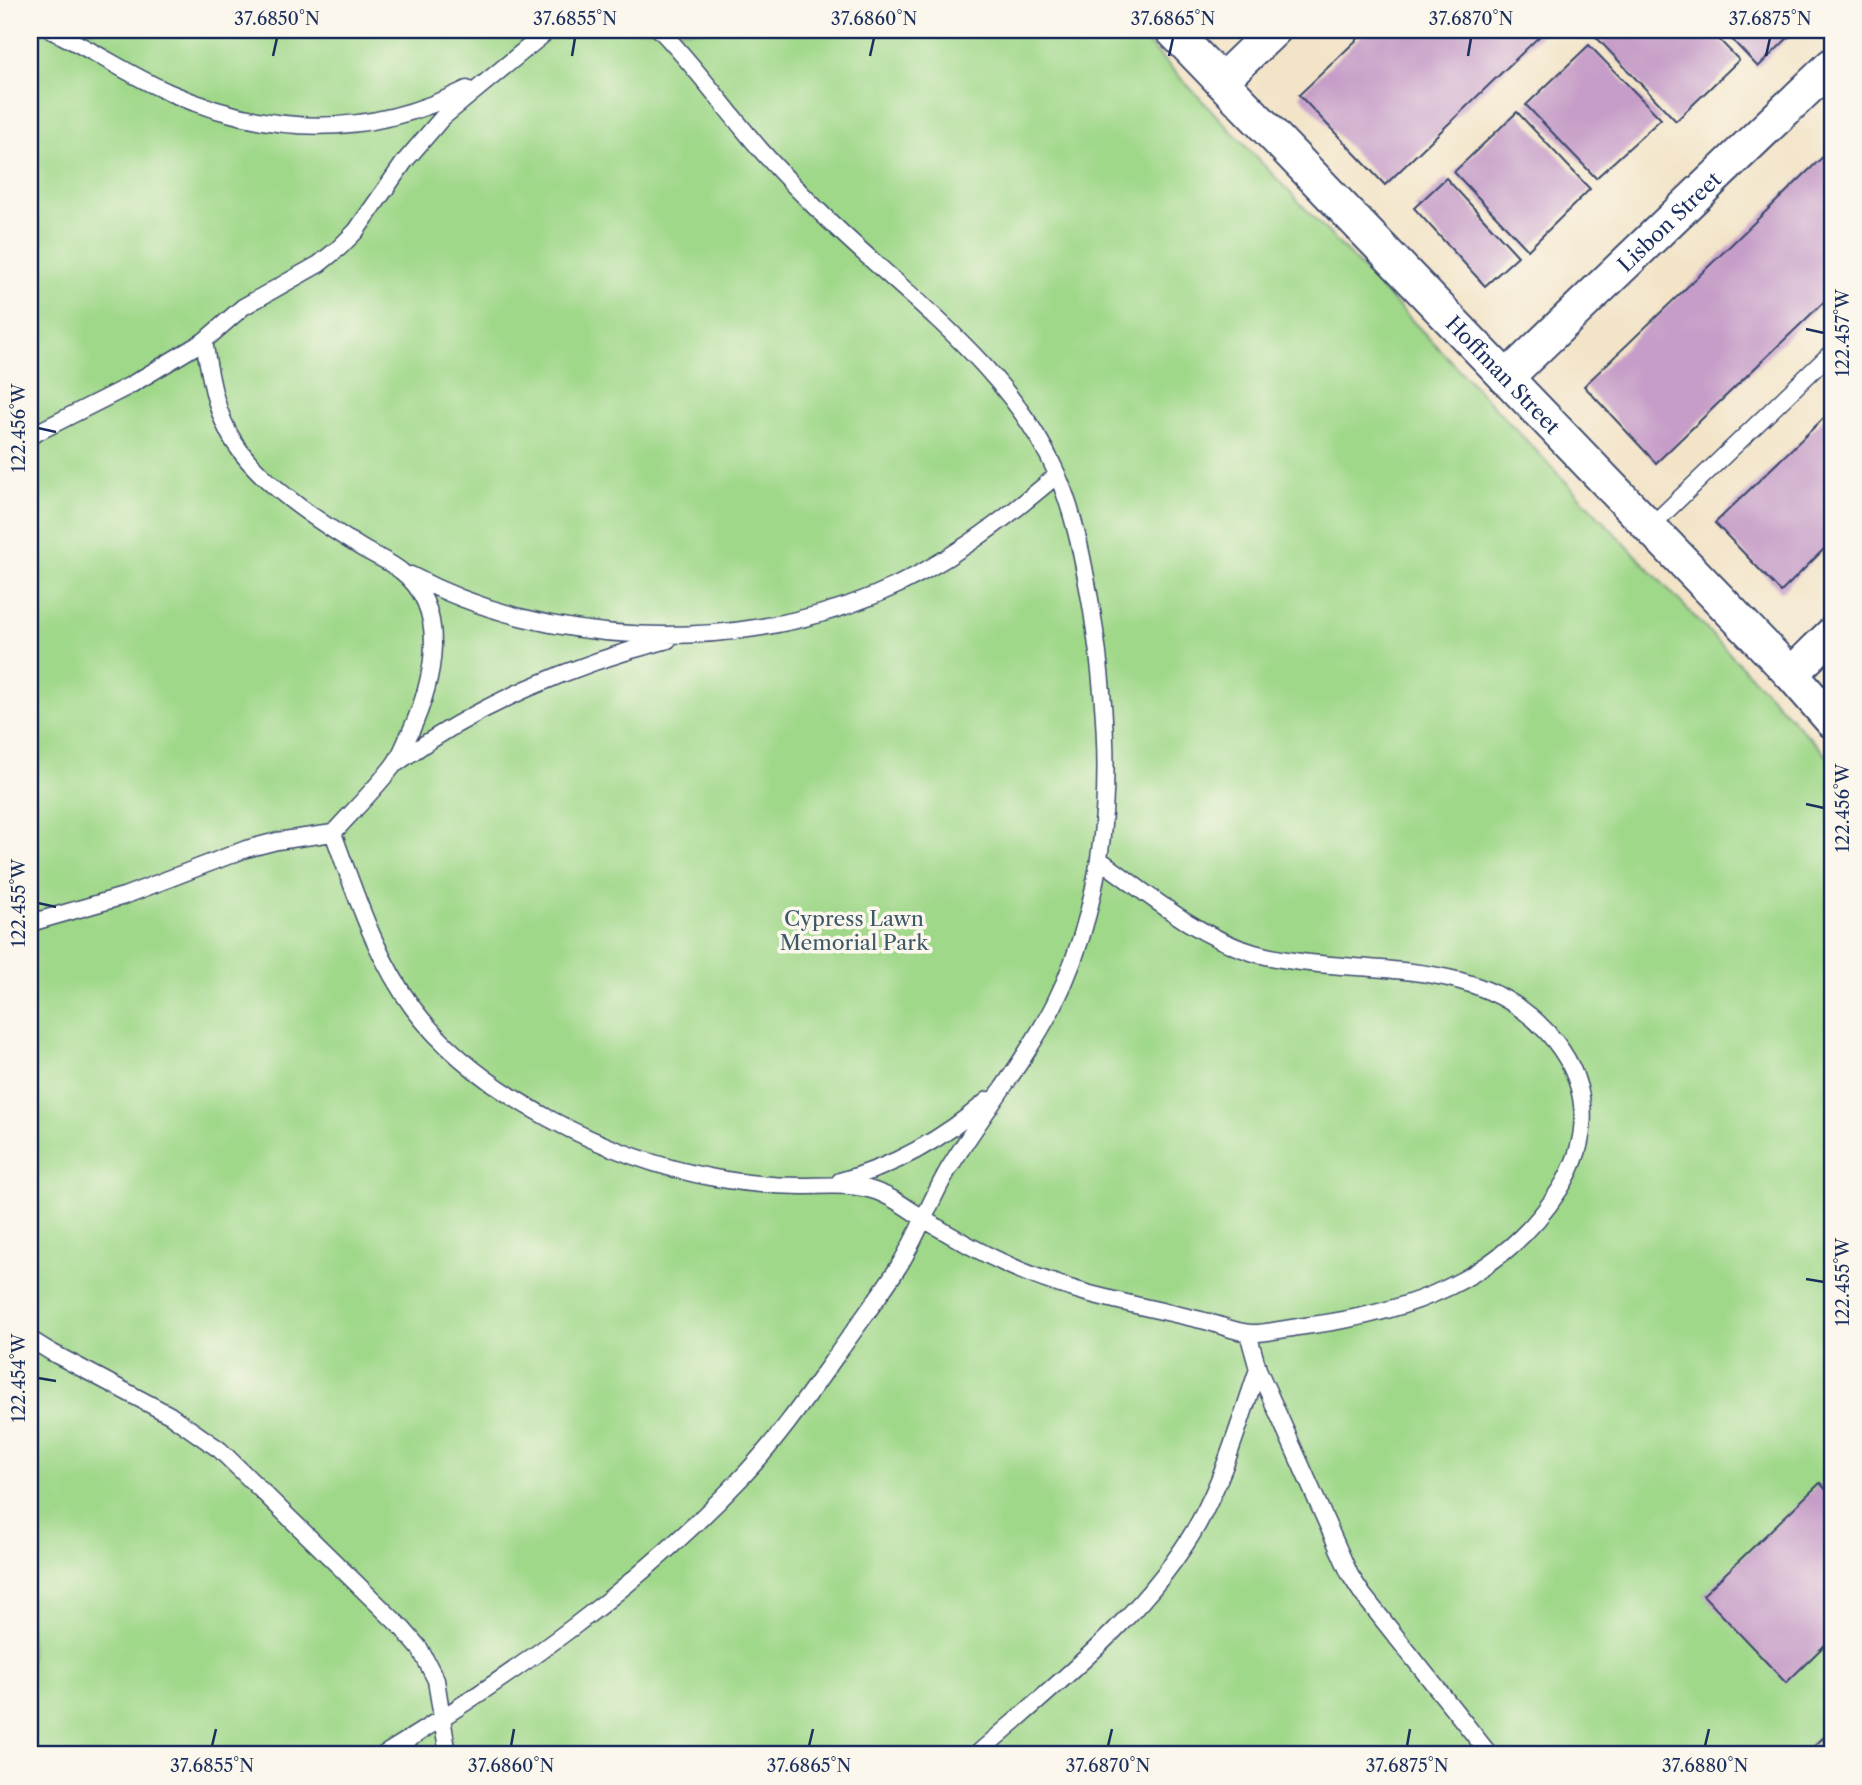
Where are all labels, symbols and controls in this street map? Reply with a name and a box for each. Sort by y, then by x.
text: 37.6850°N [234,8,320,30]
text: 37.6855°N [533,8,617,30]
text: 37.6860°N [831,8,917,30]
text: 37.6865°N [1131,8,1216,30]
text: 37.6870°N [1429,8,1514,30]
text: 37.6875°N [1728,8,1812,30]
street label: Lisbon Street [1612,166,1726,277]
text: 122.457°W [1832,288,1854,377]
street label: Hoffman Street [1441,311,1566,439]
text: 122.456°W [8,382,30,473]
text: 122.456°W [1832,762,1854,853]
text: 122.455°W [8,857,30,947]
park label: Cypress Lawn Memorial Park [780,906,929,955]
text: 122.455°W [1832,1236,1854,1326]
text: 122.454°W [8,1332,30,1423]
text: 37.6855°N [170,1755,254,1777]
text: 37.6860°N [468,1755,554,1777]
text: 37.6865°N [767,1755,852,1777]
text: 37.6870°N [1066,1755,1151,1777]
text: 37.6875°N [1365,1755,1449,1777]
text: 37.6880°N [1662,1755,1748,1777]

